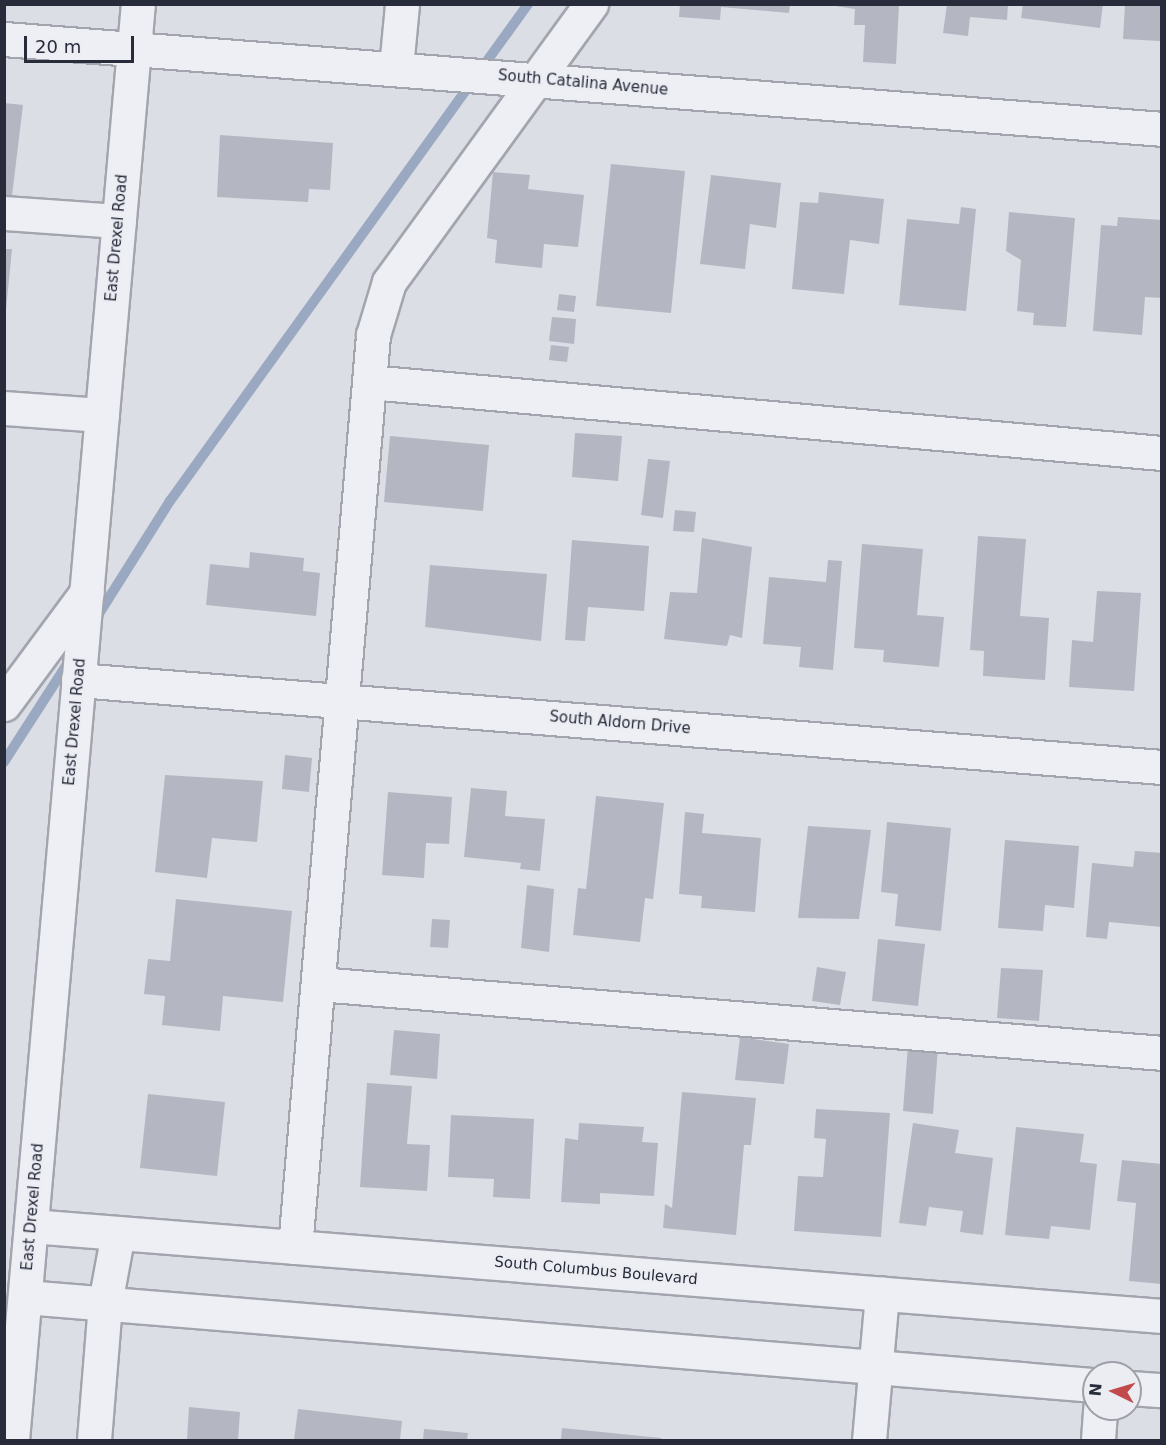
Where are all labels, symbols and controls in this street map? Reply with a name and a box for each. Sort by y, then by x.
scale bar [27,24,136,62]
text: 20 m [35,36,81,57]
street label: South Catalina Avenue [497,67,669,99]
street label: East Drexel Road [102,174,132,302]
street label: East Drexel Road [60,658,90,786]
street label: South Aldorn Drive [549,708,691,738]
street label: East Drexel Road [18,1143,48,1271]
street label: South Columbus Boulevard [494,1253,698,1289]
north arrow [1082,1361,1142,1421]
text: N [1086,1382,1106,1397]

